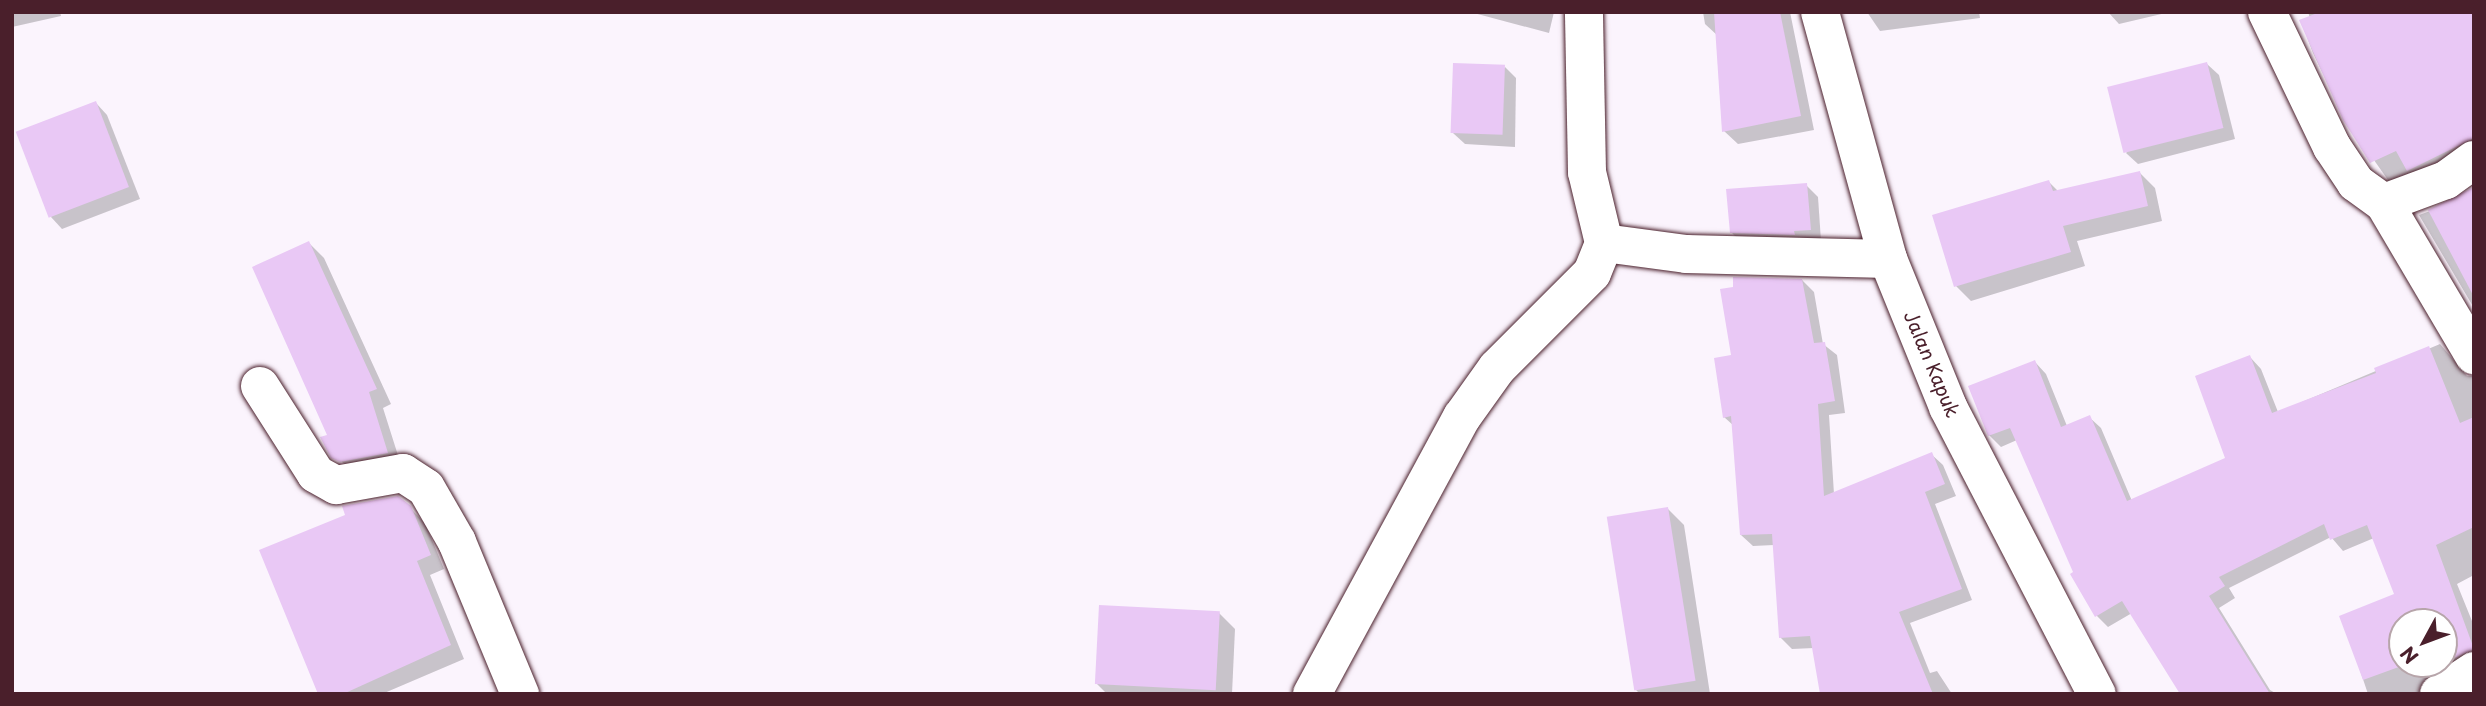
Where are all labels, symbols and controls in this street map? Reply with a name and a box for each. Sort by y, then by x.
street label: Jalan Kapuk [1899,307,1965,421]
north arrow [2388,608,2458,678]
text: N [2393,641,2424,670]

